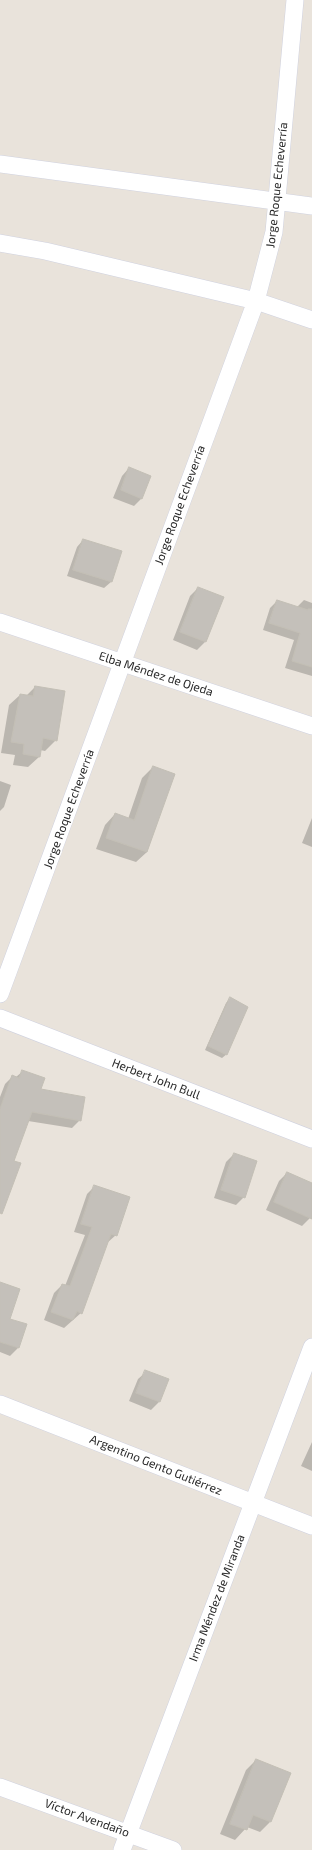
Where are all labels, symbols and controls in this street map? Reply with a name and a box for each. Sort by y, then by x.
street label: Jorge Roque Echeverría [263,121,291,249]
street label: Jorge Roque Echeverría [152,443,208,567]
street label: Elba Méndez de Ojeda [97,649,215,699]
street label: Jorge Roque Echeverría [41,747,97,871]
street label: Herbert John Bull [110,1056,202,1102]
street label: Argentino Gento Gutiérrez [88,1432,224,1498]
street label: Irma Méndez de Miranda [186,1532,248,1664]
street label: Víctor Avendaño [43,1796,131,1840]

